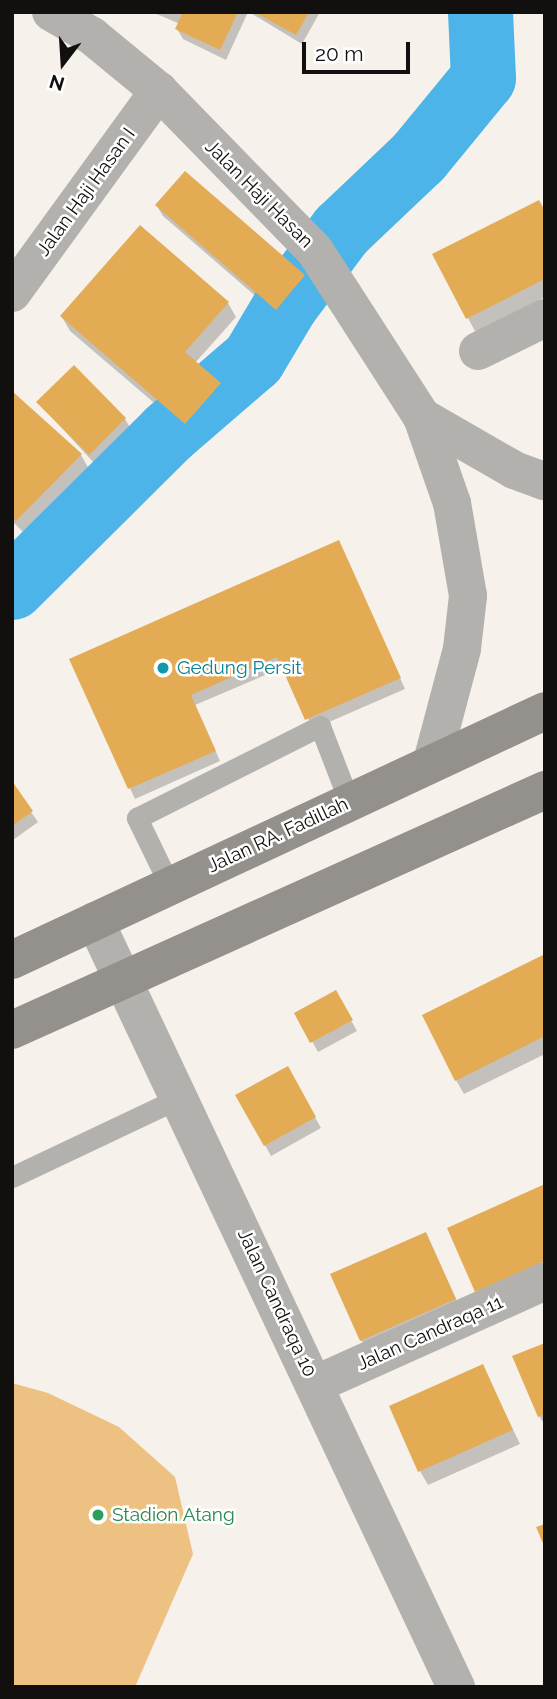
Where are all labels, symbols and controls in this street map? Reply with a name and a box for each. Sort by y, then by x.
north arrow [28,28,98,98]
scale bar [305,28,414,72]
text: 20 m [315,41,363,66]
text: N [47,70,67,96]
street label: Jalan Haji Hasan I [32,124,140,260]
street label: Jalan Haji Hasan [200,135,318,253]
place label: Gedung Persit [177,657,302,679]
marker: Gedung Persit [155,660,171,676]
street label: Jalan RA. Fadillah [204,792,352,878]
street label: Jalan Candraqa 10 [233,1225,321,1381]
street label: Jalan Candraqa 11 [354,1291,506,1375]
place label: Stadion Atang [112,1504,235,1526]
marker: Stadion Atang [90,1507,106,1523]

